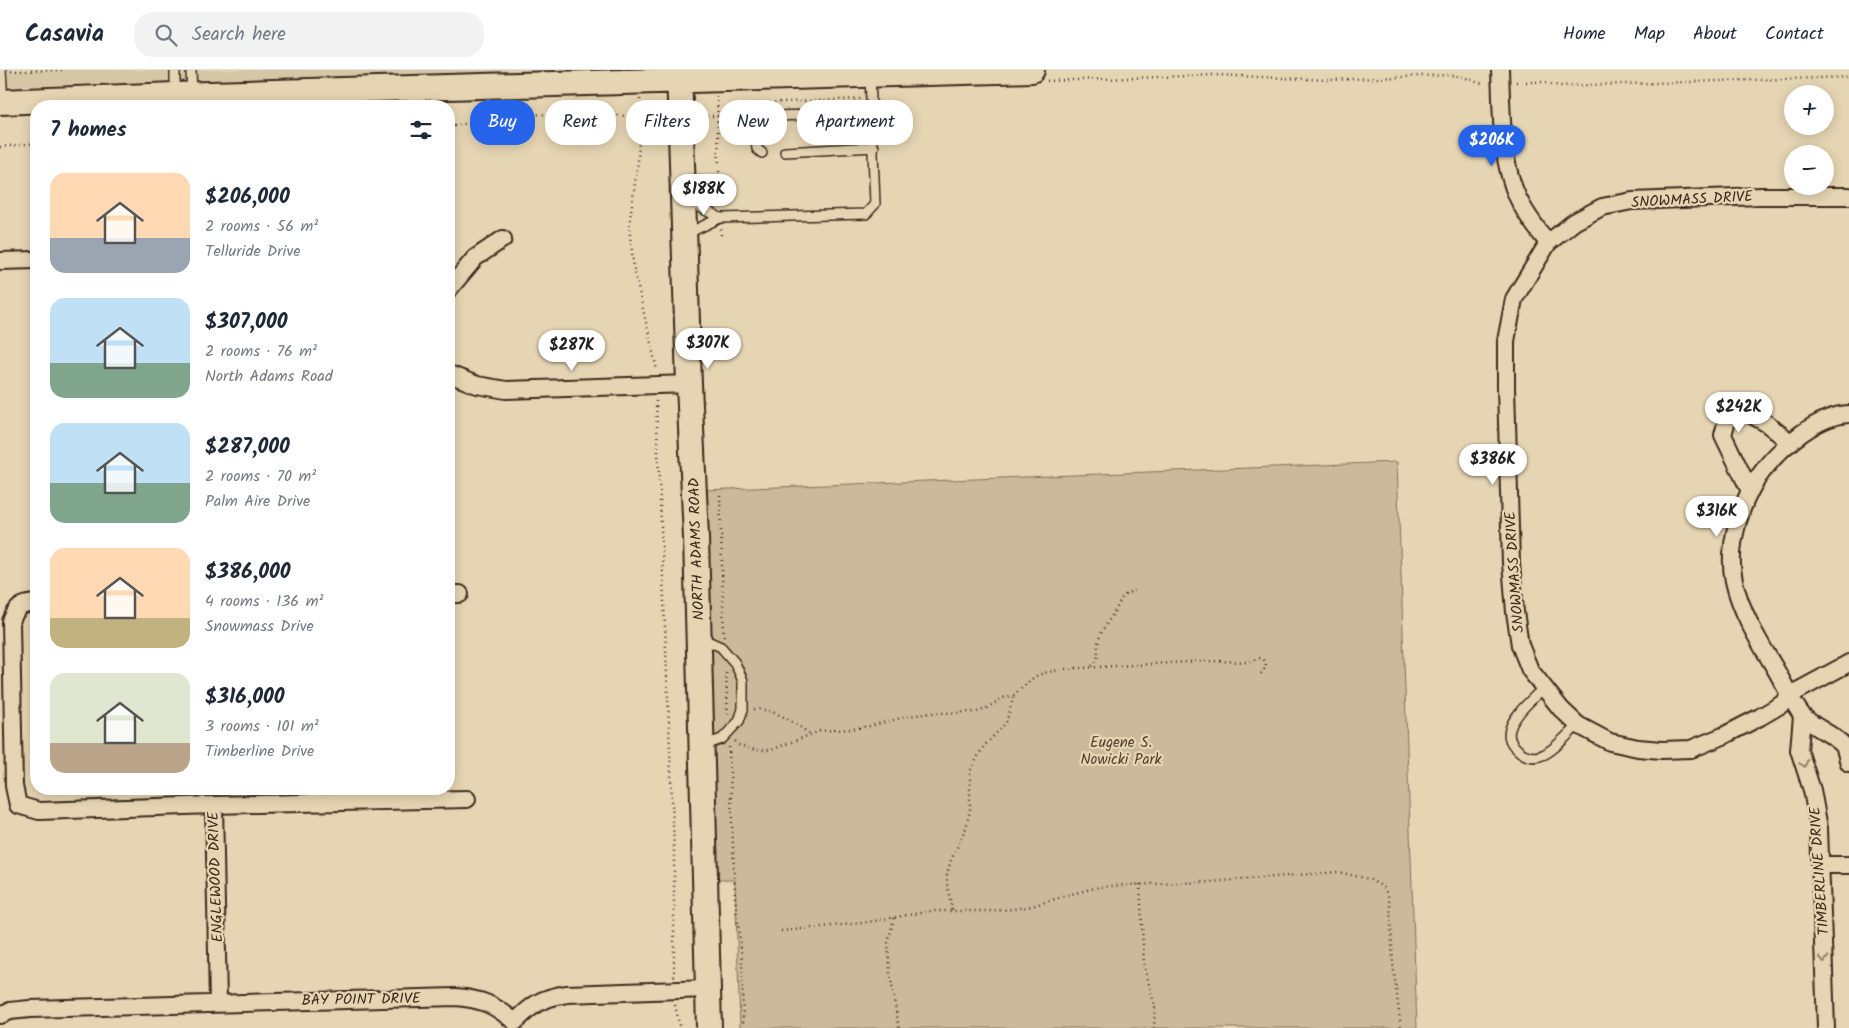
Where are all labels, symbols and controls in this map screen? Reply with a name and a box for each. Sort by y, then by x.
search box [134,12,484,57]
text: Casavia [25,15,104,54]
text: Search here [192,20,286,50]
text: Home [1563,20,1606,49]
text: Map [1634,20,1665,49]
text: About [1693,20,1737,49]
text: Contact [1765,20,1824,49]
icon: search [152,21,180,49]
map controls [1784,85,1834,195]
button: + [1784,85,1834,135]
chip: Buy [470,100,535,145]
chip: Rent [545,100,616,145]
chip: Filters [626,100,709,145]
chip: New [719,100,787,145]
chip: Apartment [797,100,913,145]
text: 7 homes [50,114,127,147]
icon: filters [407,116,435,144]
pin: $206K [1457,124,1527,167]
text: $206K [1469,128,1515,153]
button: − [1784,145,1834,195]
pin: $188K [669,174,739,216]
text: $188K [683,177,725,202]
text: $206,000 [205,181,290,214]
street label: SNOWMASS DRIVE [1631,185,1755,215]
icon: home [90,193,150,253]
text: 2 rooms · 56 m² [205,214,318,239]
text: Telluride Drive [205,239,300,264]
text: $307,000 [205,306,287,339]
icon: home [90,318,150,378]
pin: $307K [673,328,743,370]
pin: $287K [537,330,607,372]
text: $307K [686,331,730,356]
text: $287K [549,333,595,358]
text: 2 rooms · 76 m² [205,339,317,364]
text: North Adams Road [205,364,333,389]
pin: $242K [1704,392,1774,434]
text: $242K [1716,395,1762,420]
text: $287,000 [205,431,290,464]
icon: home [90,443,150,503]
pin: $386K [1458,444,1528,486]
text: $386K [1470,447,1516,472]
text: 2 rooms · 70 m² [205,464,316,489]
street label: NORTH ADAMS ROAD [683,477,711,621]
text: Palm Aire Drive [205,489,310,514]
pin: $316K [1682,496,1752,538]
text: $316K [1696,499,1738,524]
street label: SNOWMASS DRIVE [1499,509,1531,634]
text: $386,000 [205,556,291,589]
icon: home [90,568,150,628]
text: 4 rooms · 136 m² [205,589,323,614]
text: Snowmass Drive [205,614,314,639]
text: $316,000 [205,681,284,714]
icon: home [90,693,150,753]
text: 3 rooms · 101 m² [205,714,319,739]
park label: Eugene S. Nowicki Park [1080,731,1163,772]
text: Timberline Drive [205,739,314,764]
one-way arrow [1798,759,1808,768]
street label: TIMBERLINE DRIVE [1803,804,1836,936]
street label: ENGLEWOOD DRIVE [202,810,230,943]
one-way arrow [1819,956,1829,964]
street label: BAY POINT DRIVE [301,987,422,1013]

